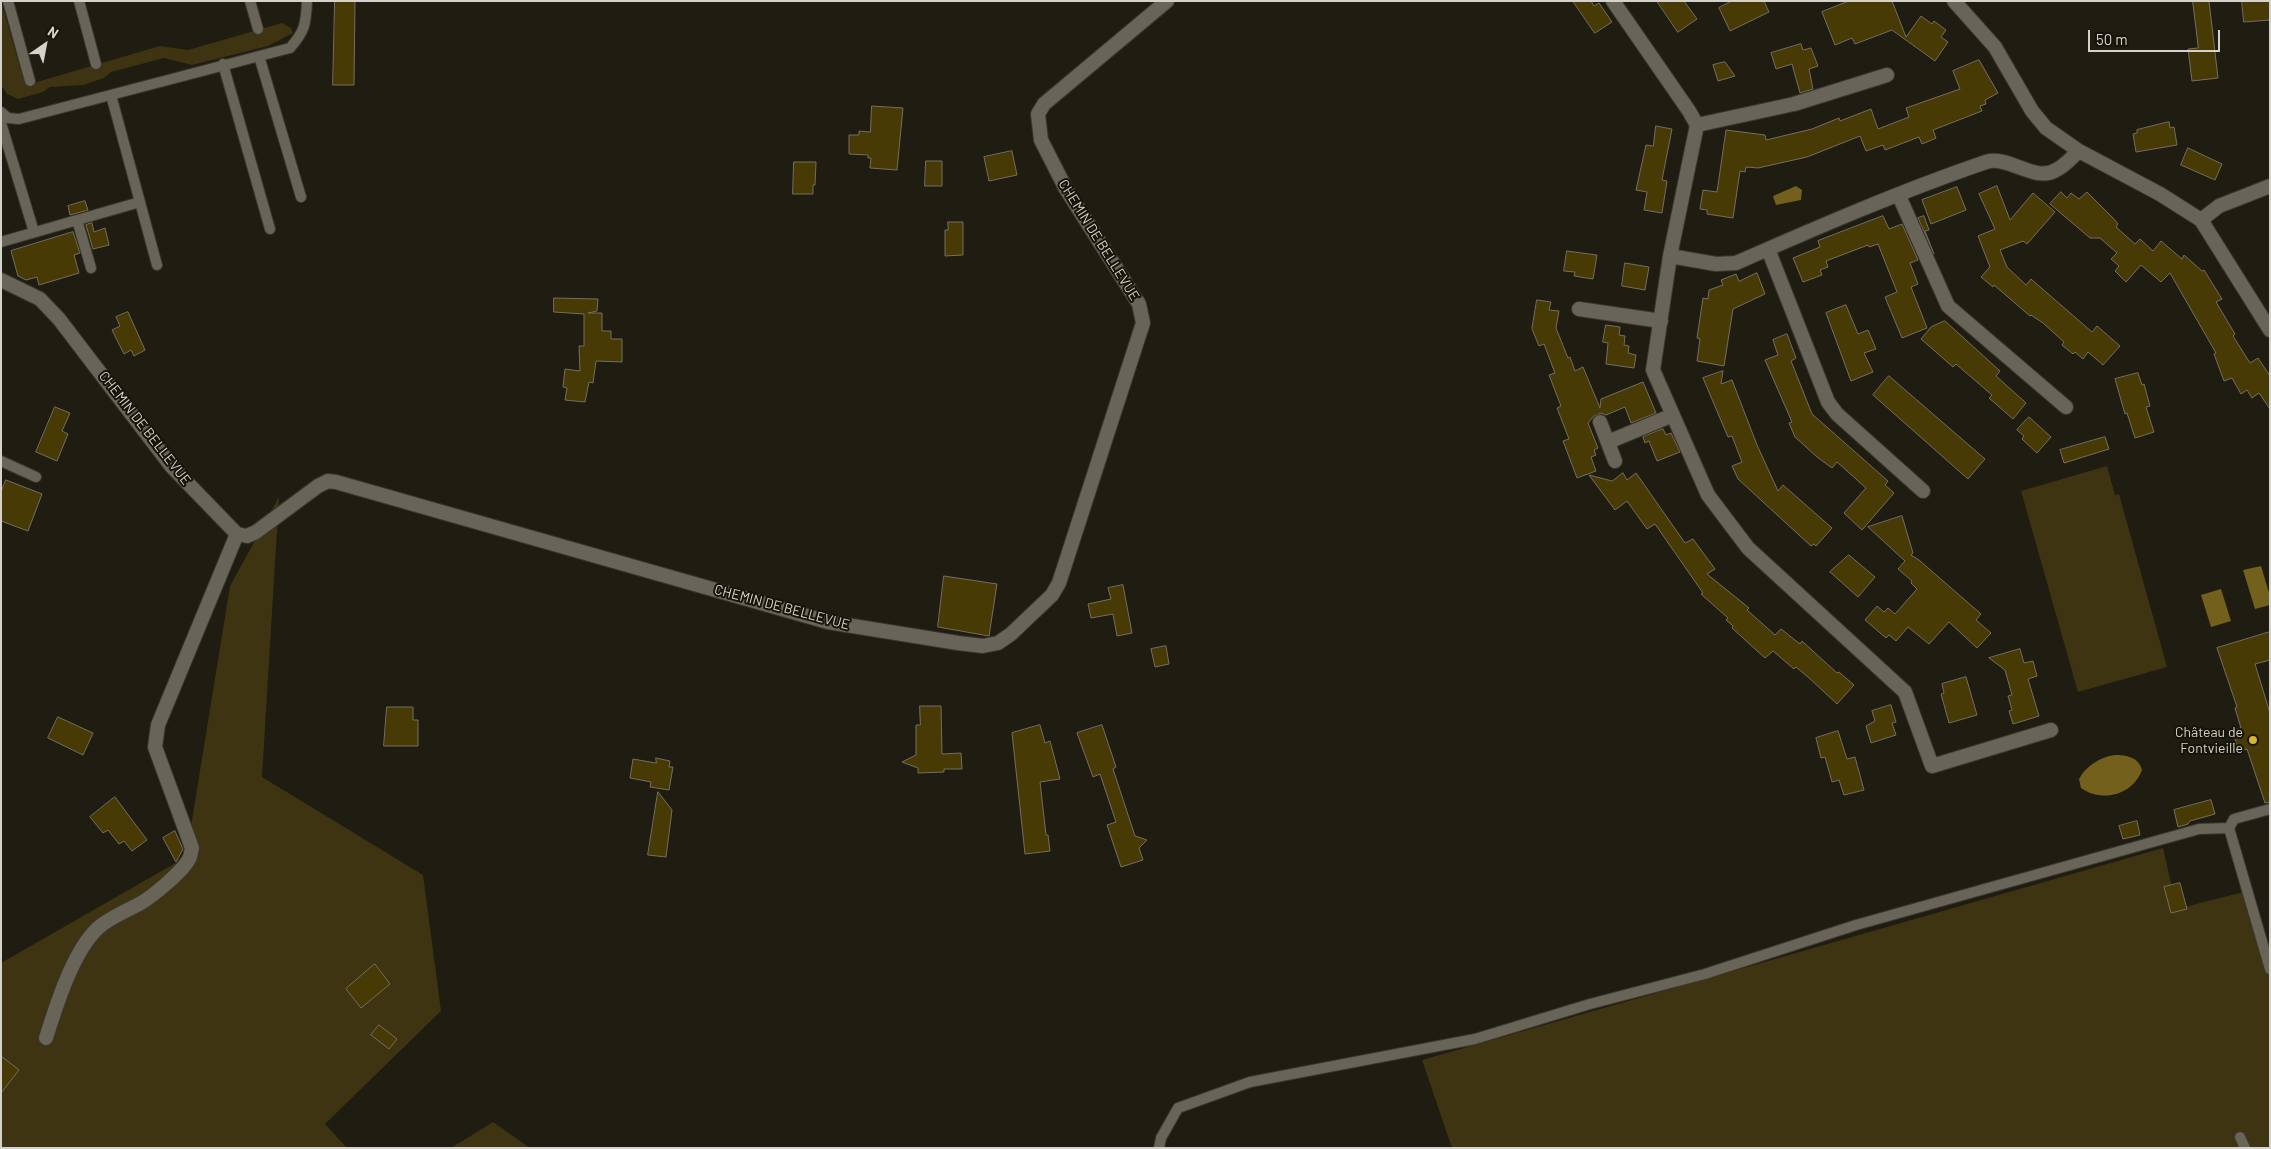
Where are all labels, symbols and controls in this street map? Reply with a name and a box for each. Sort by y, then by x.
north arrow [20,20,70,70]
scale bar [2091,20,2224,52]
text: N [45,22,62,42]
text: 50 m [2096,30,2128,48]
street label: CHEMIN DE BELLEVUE [1055,176,1143,304]
street label: CHEMIN DE BELLEVUE [95,368,195,488]
street label: CHEMIN DE BELLEVUE [712,581,852,633]
place label: Château de Fontvieille [2175,724,2243,756]
marker: Château de Fontvieille [2247,734,2259,746]

